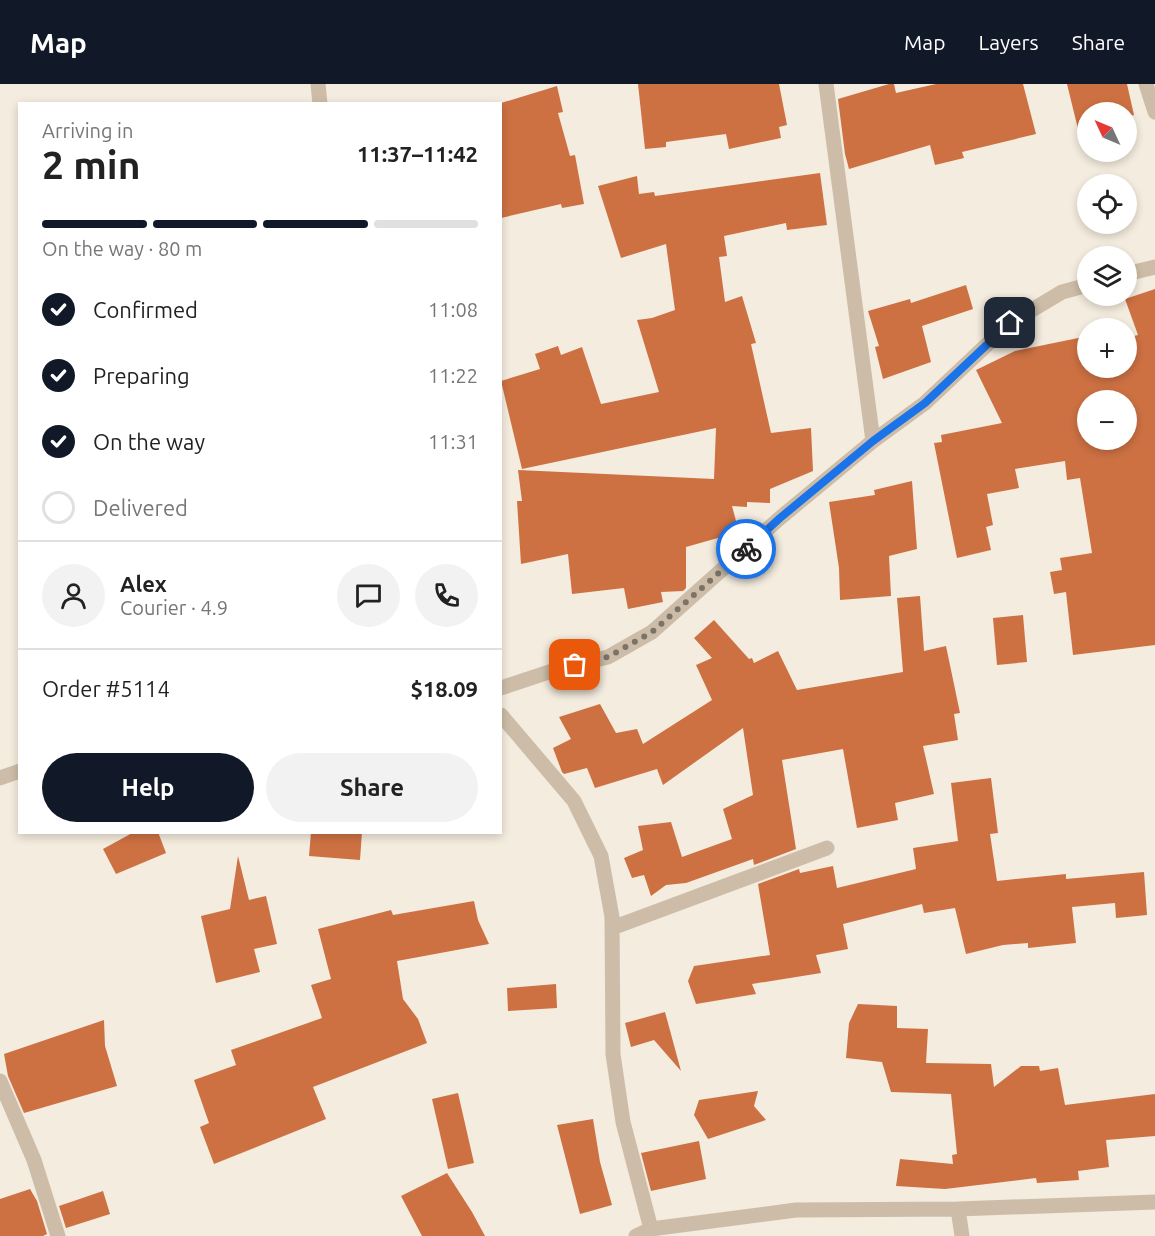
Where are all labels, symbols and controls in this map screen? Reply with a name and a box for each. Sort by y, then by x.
text: Map [30,27,87,58]
text: Map [904,30,945,54]
text: Layers [978,30,1039,54]
text: Share [1072,30,1125,54]
north arrow [1077,102,1137,162]
map controls [1077,102,1137,450]
text: Arriving in [42,119,133,142]
text: 11:37–11:42 [357,141,478,166]
text: 2 min [42,143,141,186]
button: locate [1077,174,1137,234]
text: On the way · 80 m [42,237,202,260]
button: layers [1077,246,1137,306]
icon: check [42,293,75,326]
text: Confirmed [93,297,198,322]
pin [984,297,1035,348]
text: 11:08 [428,298,478,321]
icon: home [993,306,1026,339]
button: + [1077,318,1137,378]
icon: check [42,359,75,392]
text: Preparing [93,363,190,388]
text: 11:22 [428,364,478,387]
button: − [1077,390,1137,450]
icon: check [42,425,75,458]
text: On the way [93,429,205,454]
text: 11:31 [428,430,478,453]
text: Delivered [93,495,188,520]
courier [716,519,776,579]
icon: bike [730,533,763,566]
button: person [42,564,105,627]
button: chat [337,564,400,627]
button: phone [415,564,478,627]
text: Alex [120,571,167,596]
text: Courier · 4.9 [120,596,228,619]
pin [549,639,600,690]
icon: bag [558,648,591,681]
text: Order #5114 [42,676,170,701]
text: $18.09 [411,676,478,701]
button: Help [42,753,254,822]
button: Share [266,753,478,822]

